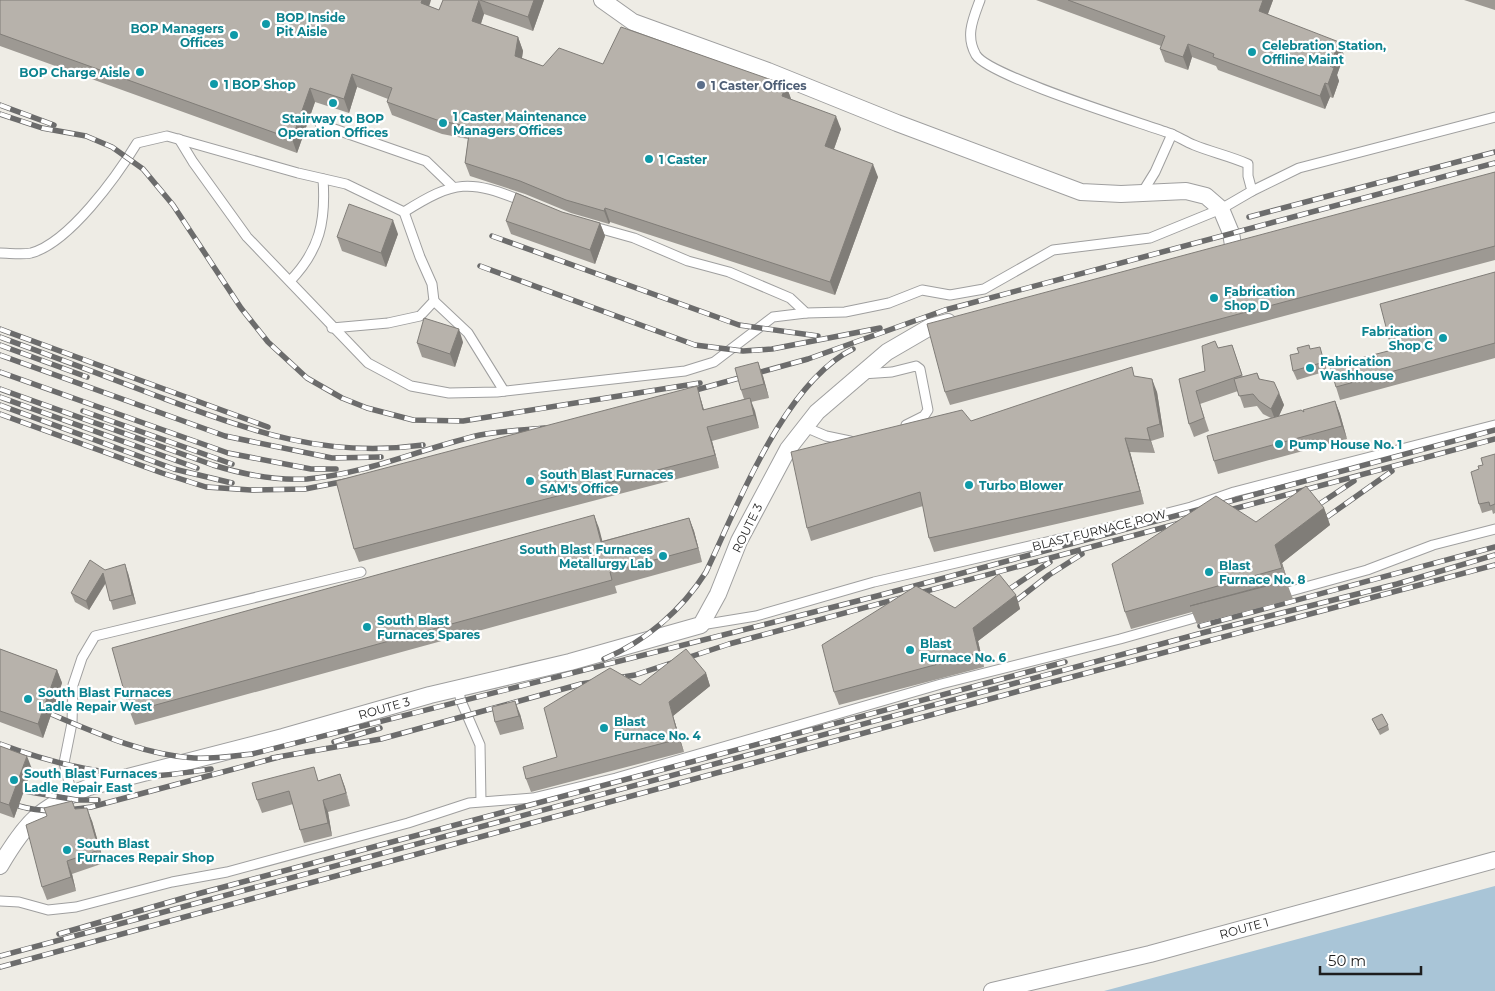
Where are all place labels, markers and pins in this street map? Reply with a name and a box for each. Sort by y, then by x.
place label: BOP Inside Pit Aisle [276,10,346,39]
marker: BOP Inside Pit Aisle [260,18,272,30]
place label: BOP Managers Offices [130,21,225,50]
marker: BOP Managers Offices [228,29,240,41]
place label: Celebration Station, Offline Maint [1262,38,1386,67]
marker: Celebration Station, Offline Maint [1246,46,1258,58]
place label: BOP Charge Aisle [19,65,130,80]
marker: BOP Charge Aisle [134,66,146,78]
place label: 1 BOP Shop [224,77,296,92]
marker: 1 BOP Shop [208,78,220,90]
place label: 1 Caster Offices [711,78,807,93]
marker: 1 Caster Offices [695,79,707,91]
marker: Stairway to BOP Operation Offices [327,97,339,109]
place label: 1 Caster Maintenance Managers Offices [453,109,587,138]
place label: Stairway to BOP Operation Offices [278,111,389,140]
marker: 1 Caster Maintenance Managers Offices [437,117,449,129]
place label: 1 Caster [659,152,707,167]
marker: 1 Caster [643,153,655,165]
place label: Fabrication Shop D [1224,284,1295,313]
marker: Fabrication Shop D [1208,292,1220,304]
place label: Fabrication Shop C [1362,324,1433,353]
marker: Fabrication Shop C [1437,332,1449,344]
place label: Fabrication Washhouse [1320,354,1394,383]
marker: Fabrication Washhouse [1304,362,1316,374]
place label: Pump House No. 1 [1289,437,1402,452]
marker: Pump House No. 1 [1273,438,1285,450]
place label: South Blast Furnaces SAM's Office [540,467,674,496]
marker: South Blast Furnaces SAM's Office [524,475,536,487]
place label: Turbo Blower [979,478,1063,493]
marker: Turbo Blower [963,479,975,491]
place label: South Blast Furnaces Metallurgy Lab [520,542,654,571]
marker: South Blast Furnaces Metallurgy Lab [657,550,669,562]
place label: Blast Furnace No. 8 [1219,558,1306,587]
marker: Blast Furnace No. 8 [1203,566,1215,578]
place label: South Blast Furnaces Spares [377,613,481,642]
marker: South Blast Furnaces Spares [361,621,373,633]
place label: Blast Furnace No. 6 [920,636,1007,665]
marker: Blast Furnace No. 6 [904,644,916,656]
place label: South Blast Furnaces Ladle Repair West [38,685,172,714]
marker: South Blast Furnaces Ladle Repair West [22,693,34,705]
place label: Blast Furnace No. 4 [614,714,702,743]
marker: Blast Furnace No. 4 [598,722,610,734]
place label: South Blast Furnaces Ladle Repair East [24,766,158,795]
marker: South Blast Furnaces Ladle Repair East [8,774,20,786]
place label: South Blast Furnaces Repair Shop [77,836,214,865]
marker: South Blast Furnaces Repair Shop [61,844,73,856]

